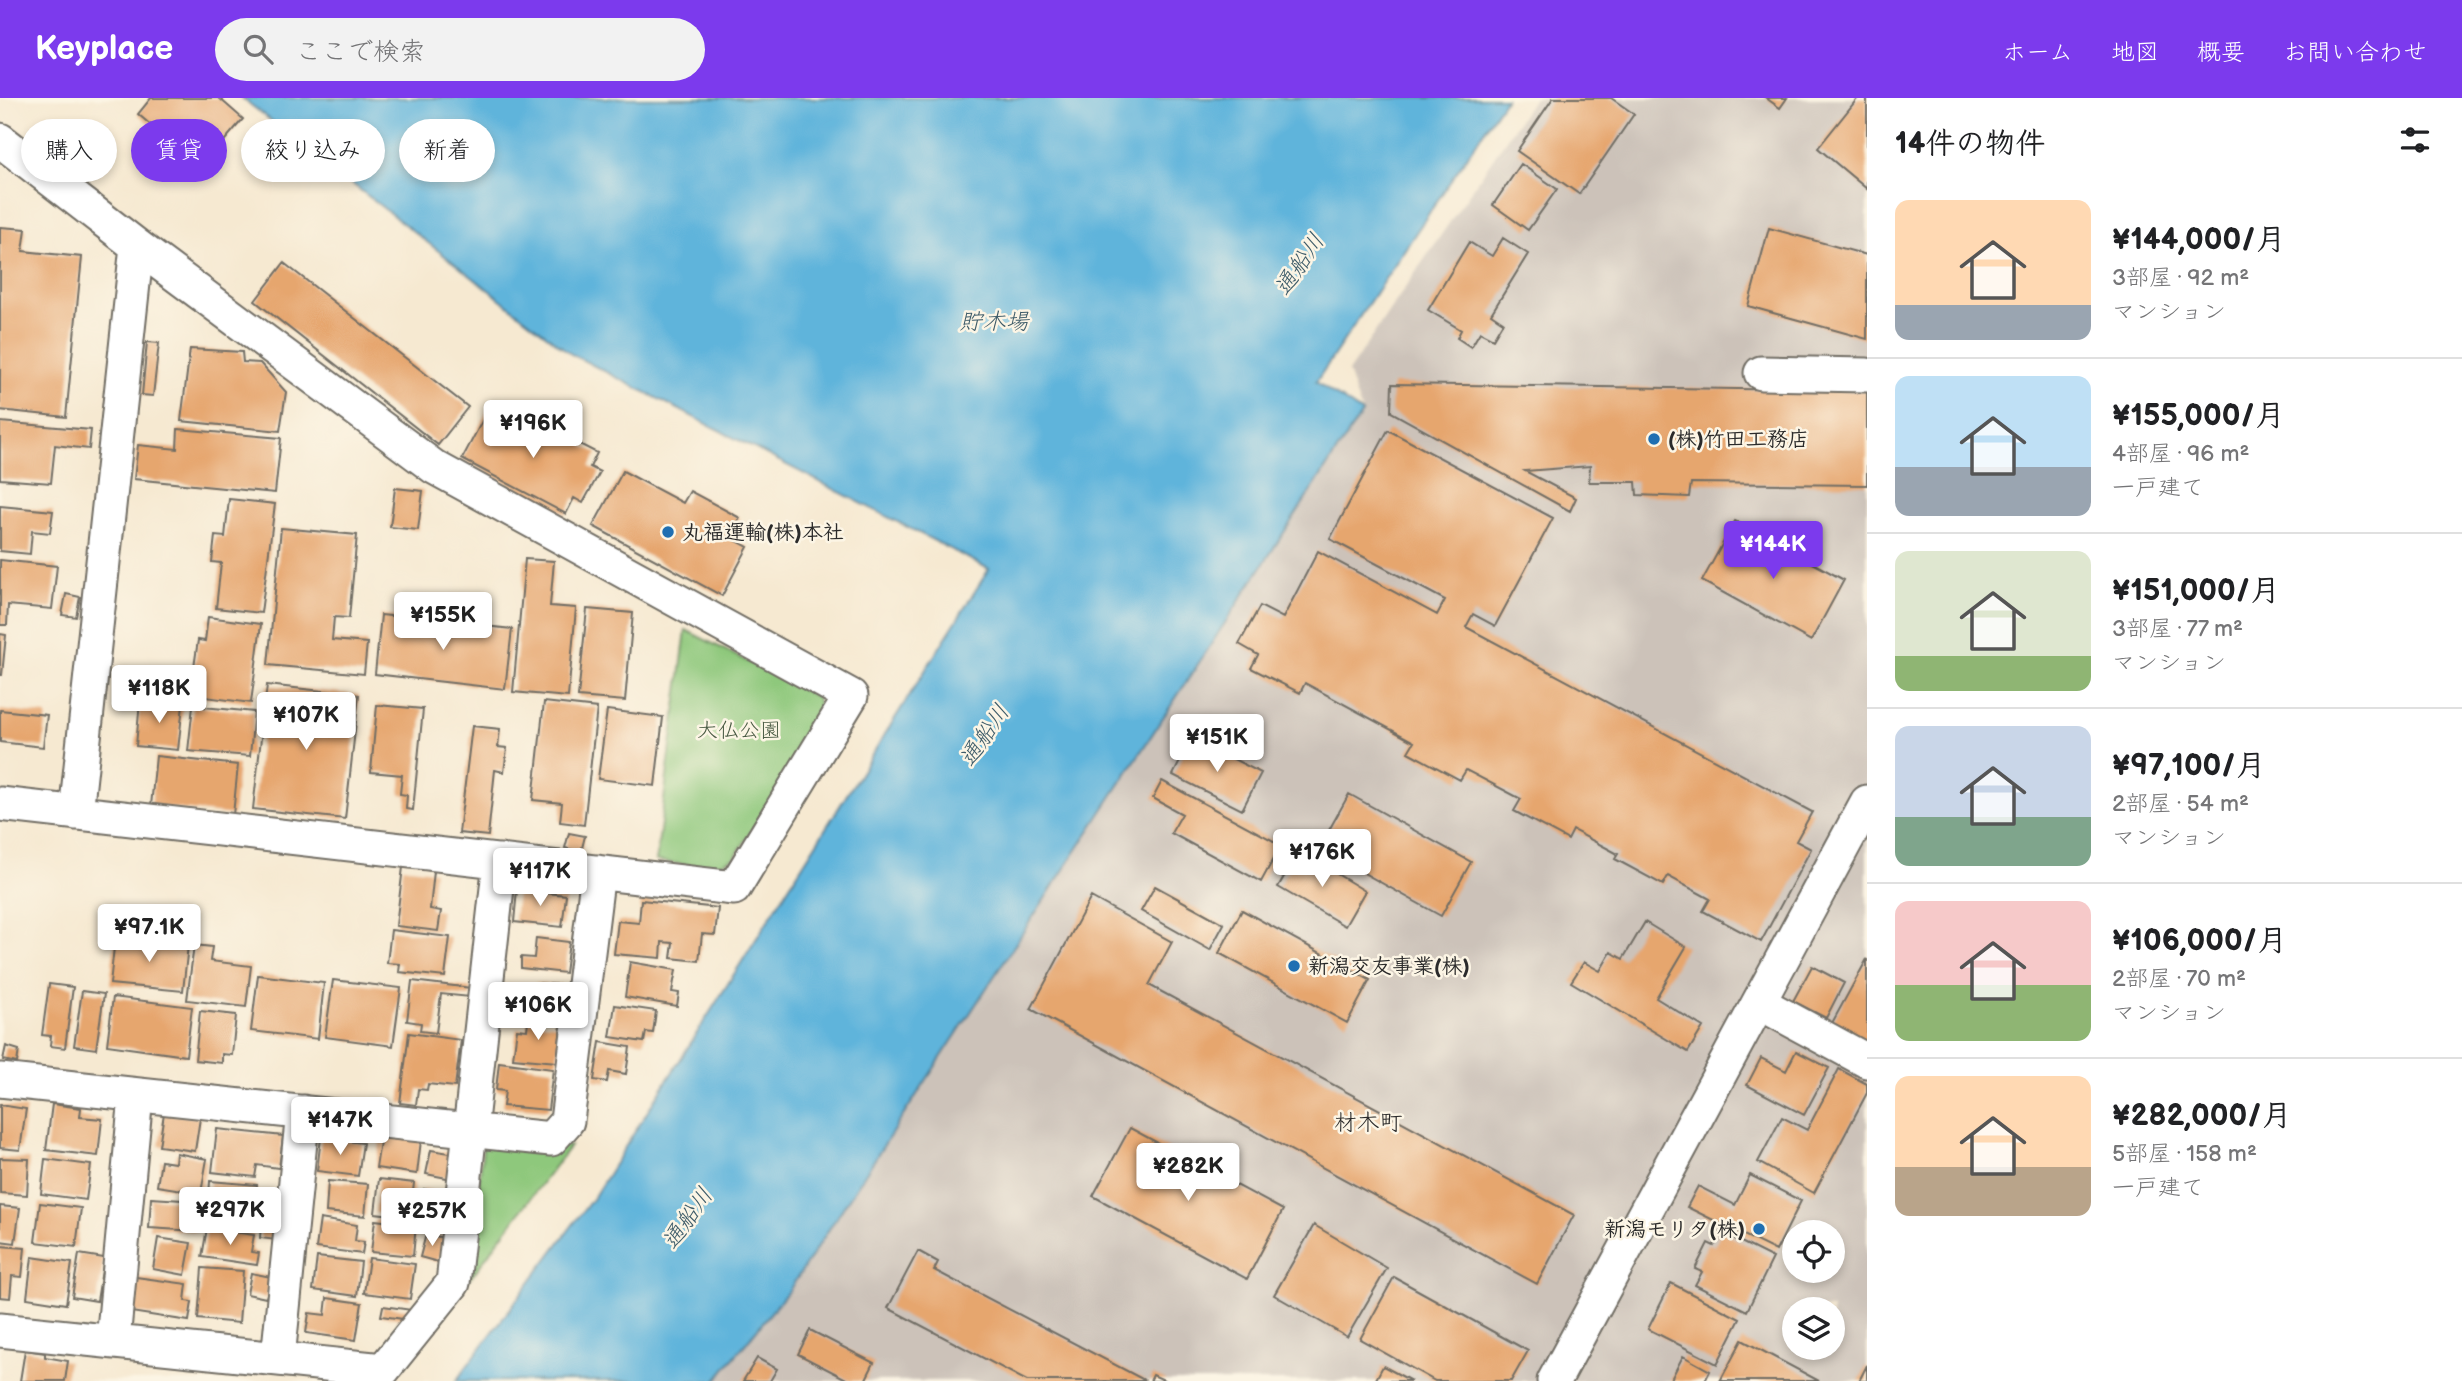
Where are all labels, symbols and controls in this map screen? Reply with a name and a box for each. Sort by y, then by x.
search box [215,18,705,81]
text: Keyplace [35,29,173,69]
icon: search [239,30,277,68]
text: ここで検索 [295,37,425,68]
text: ホーム [2002,38,2073,67]
text: 地図 [2111,38,2159,67]
text: 概要 [2197,38,2245,67]
text: お問い合わせ [2283,38,2427,67]
chip: 購入 [21,119,117,182]
chip: 賃貸 [131,119,227,182]
chip: 絞り込み [241,119,385,182]
chip: 新着 [399,119,495,182]
icon: filters [2396,121,2434,159]
text: 14件の物件 [1895,126,2045,162]
text: ¥144,000/月 [2112,222,2286,258]
water label: 通船川 [1269,228,1331,301]
icon: home [1951,228,2035,312]
text: 3部屋 · 92 m² [2112,264,2249,292]
text: マンション [2112,298,2226,326]
water label: 貯木場 [960,308,1031,336]
text: ¥155,000/月 [2112,398,2285,434]
pin: ¥196K [484,400,582,460]
icon: home [1951,404,2035,488]
text: ¥196K [500,409,566,437]
place label: (株)竹田工務店 [1668,427,1809,452]
marker: (株)竹田工務店 [1646,431,1662,447]
text: 4部屋 · 96 m² [2112,440,2250,468]
text: 一戸建て [2112,474,2204,502]
place label: 丸福運輸(株)本社 [682,520,844,545]
pin: ¥144K [1724,522,1822,581]
marker: 丸福運輸(株)本社 [660,524,676,540]
text: ¥144K [1740,530,1806,558]
text: ¥151,000/月 [2112,573,2280,609]
icon: home [1951,579,2035,663]
pin: ¥155K [394,592,492,652]
text: ¥155K [410,601,476,629]
text: 3部屋 · 77 m² [2112,615,2243,643]
text: マンション [2112,649,2226,677]
pin: ¥118K [110,666,208,725]
text: ¥118K [128,674,190,702]
pin: ¥107K [257,692,355,752]
water label: 通船川 [954,699,1016,772]
text: ¥107K [273,701,339,729]
pin: ¥151K [1168,714,1266,774]
park label: 大仏公園 [697,718,781,743]
text: ¥151K [1186,723,1248,751]
text: ¥97,100/月 [2112,748,2266,784]
icon: home [1951,754,2035,838]
text: 2部屋 · 54 m² [2112,790,2249,818]
text: マンション [2112,824,2226,852]
pin: ¥176K [1273,830,1371,889]
text: ¥176K [1289,838,1355,866]
pin: ¥117K [491,848,589,908]
text: ¥117K [509,857,571,885]
pin: ¥97.1K [92,904,206,964]
text: ¥97.1K [114,913,184,941]
text: ¥106,000/月 [2112,923,2287,959]
icon: home [1951,929,2035,1013]
place label: 新潟交友事業(株) [1308,954,1470,979]
marker: 新潟交友事業(株) [1286,958,1302,974]
text: 2部屋 · 70 m² [2112,965,2246,993]
pin: ¥106K [489,982,587,1042]
text: ¥106K [504,991,572,1019]
text: マンション [2112,999,2226,1027]
pin: ¥147K [291,1098,389,1157]
text: ¥282,000/月 [2112,1098,2292,1134]
icon: home [1951,1104,2035,1188]
text: ¥147K [307,1106,373,1134]
district label: 材木町 [1334,1109,1403,1137]
text: 5部屋 · 158 m² [2112,1140,2257,1168]
pin: ¥282K [1139,1144,1237,1203]
text: ¥282K [1152,1152,1224,1180]
text: 一戸建て [2112,1174,2204,1202]
water label: 通船川 [657,1182,719,1255]
pin: ¥297K [181,1188,279,1247]
pin: ¥257K [383,1188,481,1248]
text: ¥297K [195,1196,265,1224]
text: ¥257K [397,1197,467,1225]
place label: 新潟モリタ(株) [1604,1217,1745,1242]
map controls [1782,1220,1845,1360]
button: locate [1782,1220,1845,1283]
marker: 新潟モリタ(株) [1751,1221,1767,1237]
button: layers [1782,1297,1845,1360]

